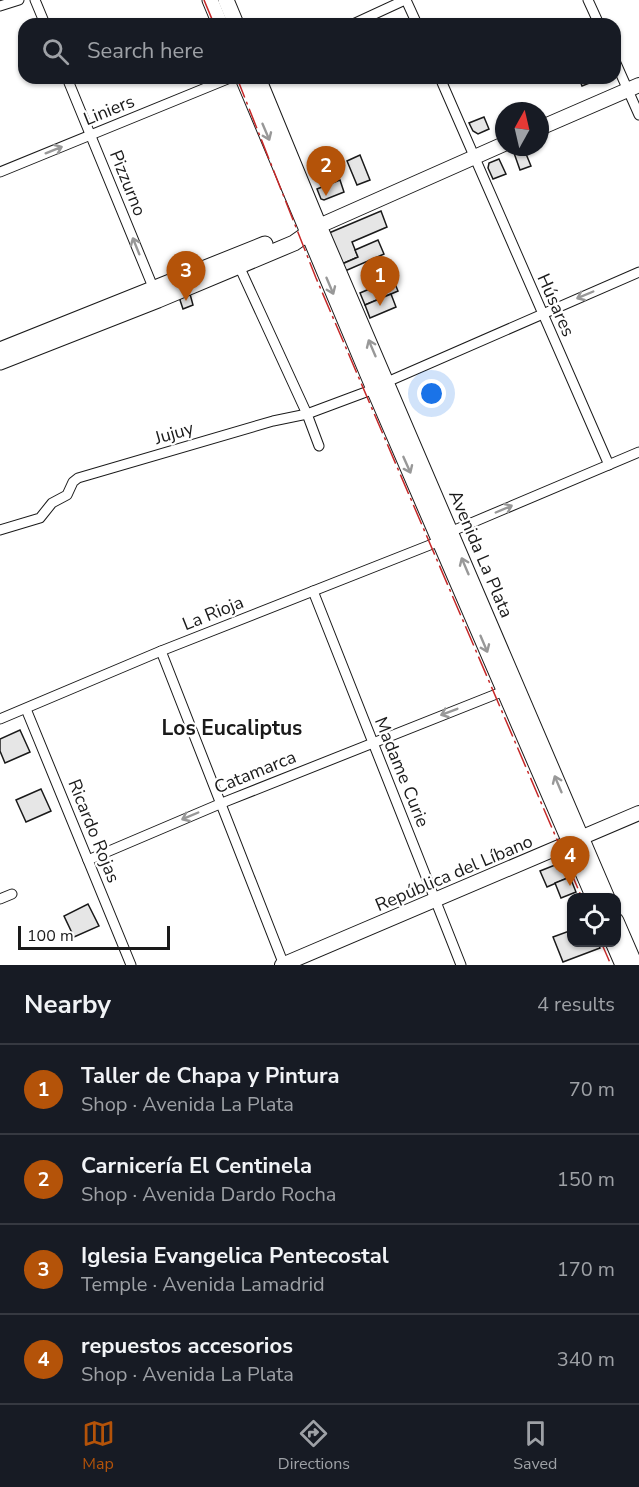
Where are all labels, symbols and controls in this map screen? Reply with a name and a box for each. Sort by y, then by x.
search box [18,18,621,84]
icon: search [39,35,72,68]
text: Search here [87,36,204,66]
street label: Liniers [80,89,138,131]
north arrow [495,102,549,156]
one-way arrow [261,123,272,141]
one-way arrow [45,144,63,155]
pin: 2 [306,146,346,196]
street label: Pizzurno [104,147,152,219]
one-way arrow [130,237,141,256]
pin: 3 [166,252,206,301]
pin: 1 [360,256,400,306]
street label: Húsares [532,270,580,340]
one-way arrow [325,276,336,294]
one-way arrow [576,290,594,301]
one-way arrow [366,339,377,358]
your location [417,379,446,408]
street label: Jujuy [151,416,197,450]
one-way arrow [402,455,413,474]
street label: Avenida La Plata [443,487,519,621]
one-way arrow [494,503,513,514]
one-way arrow [459,557,470,576]
street label: La Rioja [179,590,247,636]
one-way arrow [479,635,490,653]
one-way arrow [440,707,459,718]
street label: Madame Curie [369,713,435,831]
district label: Los Eucaliptus [162,714,302,742]
street label: Catamarca [211,745,299,799]
one-way arrow [552,775,564,793]
street label: Ricardo Rojas [62,776,126,886]
one-way arrow [182,811,200,822]
street label: República del Líbano [372,829,536,917]
pin: 4 [550,836,590,886]
map controls [567,893,621,947]
button: locate [567,893,621,947]
scale bar [18,923,170,950]
text: 100 m [27,925,74,947]
text: Nearby [24,987,111,1022]
text: 4 results [537,991,615,1018]
text: Taller de Chapa y Pintura [81,1061,340,1091]
text: 1 [38,1076,50,1103]
text: 70 m [569,1076,615,1103]
text: Shop · Avenida La Plata [81,1091,294,1118]
text: Carnicería El Centinela [81,1151,312,1181]
text: 2 [38,1166,50,1193]
text: 150 m [557,1166,615,1193]
text: Shop · Avenida Dardo Rocha [81,1181,336,1208]
text: Iglesia Evangelica Pentecostal [81,1241,389,1271]
text: 3 [38,1256,50,1283]
text: 170 m [557,1256,615,1283]
text: Temple · Avenida Lamadrid [81,1271,325,1298]
text: repuestos accesorios [81,1331,293,1361]
text: 4 [38,1346,50,1373]
text: 340 m [557,1346,615,1373]
text: Shop · Avenida La Plata [81,1361,294,1388]
tab: Map [82,1417,115,1475]
tab: Directions [278,1417,350,1475]
tab: Saved [513,1417,557,1475]

